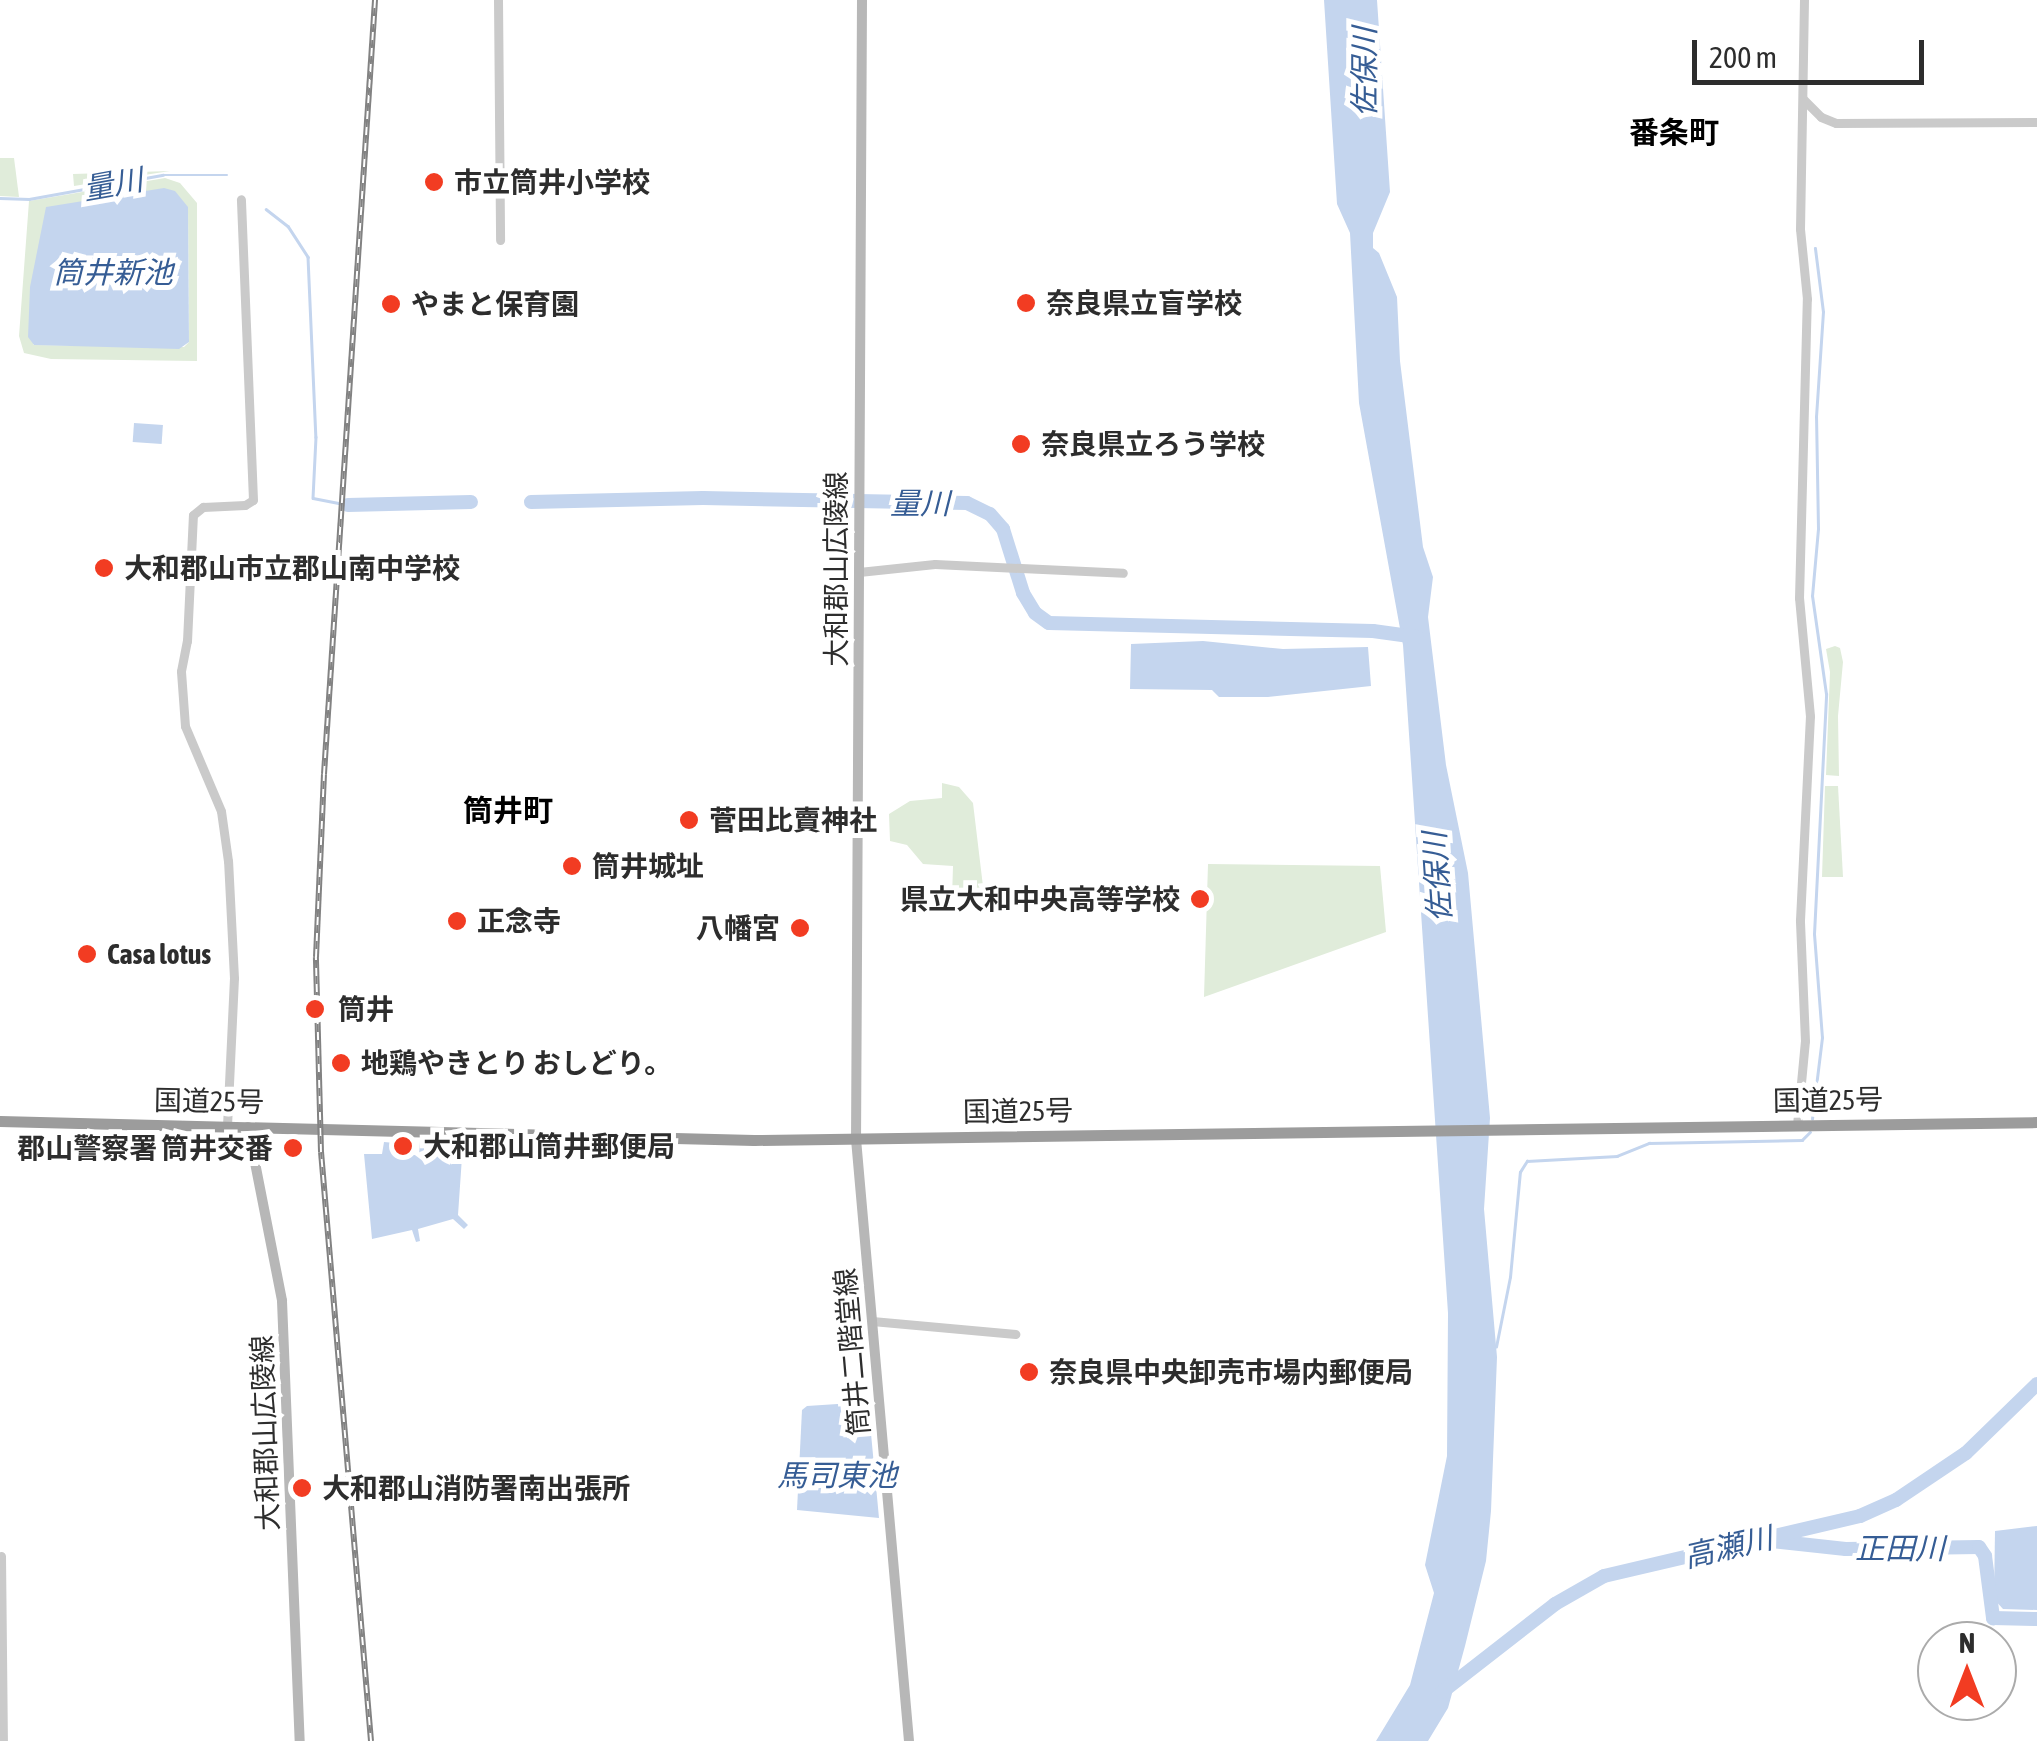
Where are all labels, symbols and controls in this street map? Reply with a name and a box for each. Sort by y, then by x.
scale bar [1697,20,1930,82]
water label: 佐保川 [1346,27,1382,117]
text: 200 m [1709,40,1777,74]
district label: 番条町 [1629,114,1719,150]
water label: 量川 [80,161,146,207]
place label: 市立筒井小学校 [454,165,650,199]
marker: 市立筒井小学校 [423,171,445,193]
water label: 筒井新池 [53,254,173,290]
place label: 奈良県立盲学校 [1046,286,1242,320]
place label: やまと保育園 [411,287,579,321]
marker: 奈良県立盲学校 [1015,292,1037,314]
marker: やまと保育園 [380,293,402,315]
place label: 奈良県立ろう学校 [1041,427,1265,461]
marker: 奈良県立ろう学校 [1010,433,1032,455]
street label: 大和郡山広陵線 [819,471,853,667]
water label: 量川 [890,485,950,521]
place label: 大和郡山市立郡山南中学校 [124,551,460,585]
marker: 大和郡山市立郡山南中学校 [93,557,115,579]
district label: 筒井町 [463,792,553,828]
place label: 菅田比賣神社 [709,803,877,837]
marker: 菅田比賣神社 [678,809,700,831]
water label: 佐保川 [1416,831,1458,923]
place label: 筒井城址 [592,849,704,883]
marker: 筒井城址 [561,855,583,877]
place label: 県立大和中央高等学校 [900,882,1180,916]
marker: 県立大和中央高等学校 [1189,888,1211,910]
place label: 正念寺 [477,904,561,938]
marker: 正念寺 [446,910,468,932]
place label: 八幡宮 [696,911,780,945]
marker: 八幡宮 [789,917,811,939]
place label: Casa lotus [107,937,211,971]
marker: Casa lotus [76,943,98,965]
place label: 筒井 [338,992,394,1026]
marker: 筒井 [302,996,328,1022]
place label: 地鶏やきとり おしどり。 [361,1046,672,1080]
marker: 地鶏やきとり おしどり。 [330,1052,352,1074]
street label: 国道25号 [1773,1082,1883,1118]
street label: 国道25号 [154,1083,264,1119]
street label: 国道25号 [963,1093,1073,1129]
place label: 大和郡山筒井郵便局 [423,1129,675,1163]
place label: 郡山警察署 筒井交番 [17,1131,273,1165]
marker: 大和郡山筒井郵便局 [392,1135,414,1157]
marker: 郡山警察署 筒井交番 [282,1137,304,1159]
street label: 筒井二階堂線 [828,1267,876,1437]
street label: 大和郡山広陵線 [245,1334,285,1532]
place label: 奈良県中央卸売市場内郵便局 [1049,1355,1413,1389]
marker: 奈良県中央卸売市場内郵便局 [1018,1361,1040,1383]
water label: 馬司東池 [777,1457,897,1493]
place label: 大和郡山消防署南出張所 [322,1471,630,1505]
marker: 大和郡山消防署南出張所 [291,1477,313,1499]
water label: 高瀬川 [1680,1519,1776,1575]
water label: 正田川 [1855,1530,1945,1566]
north arrow [1917,1621,2017,1721]
text: N [1959,1627,1975,1659]

